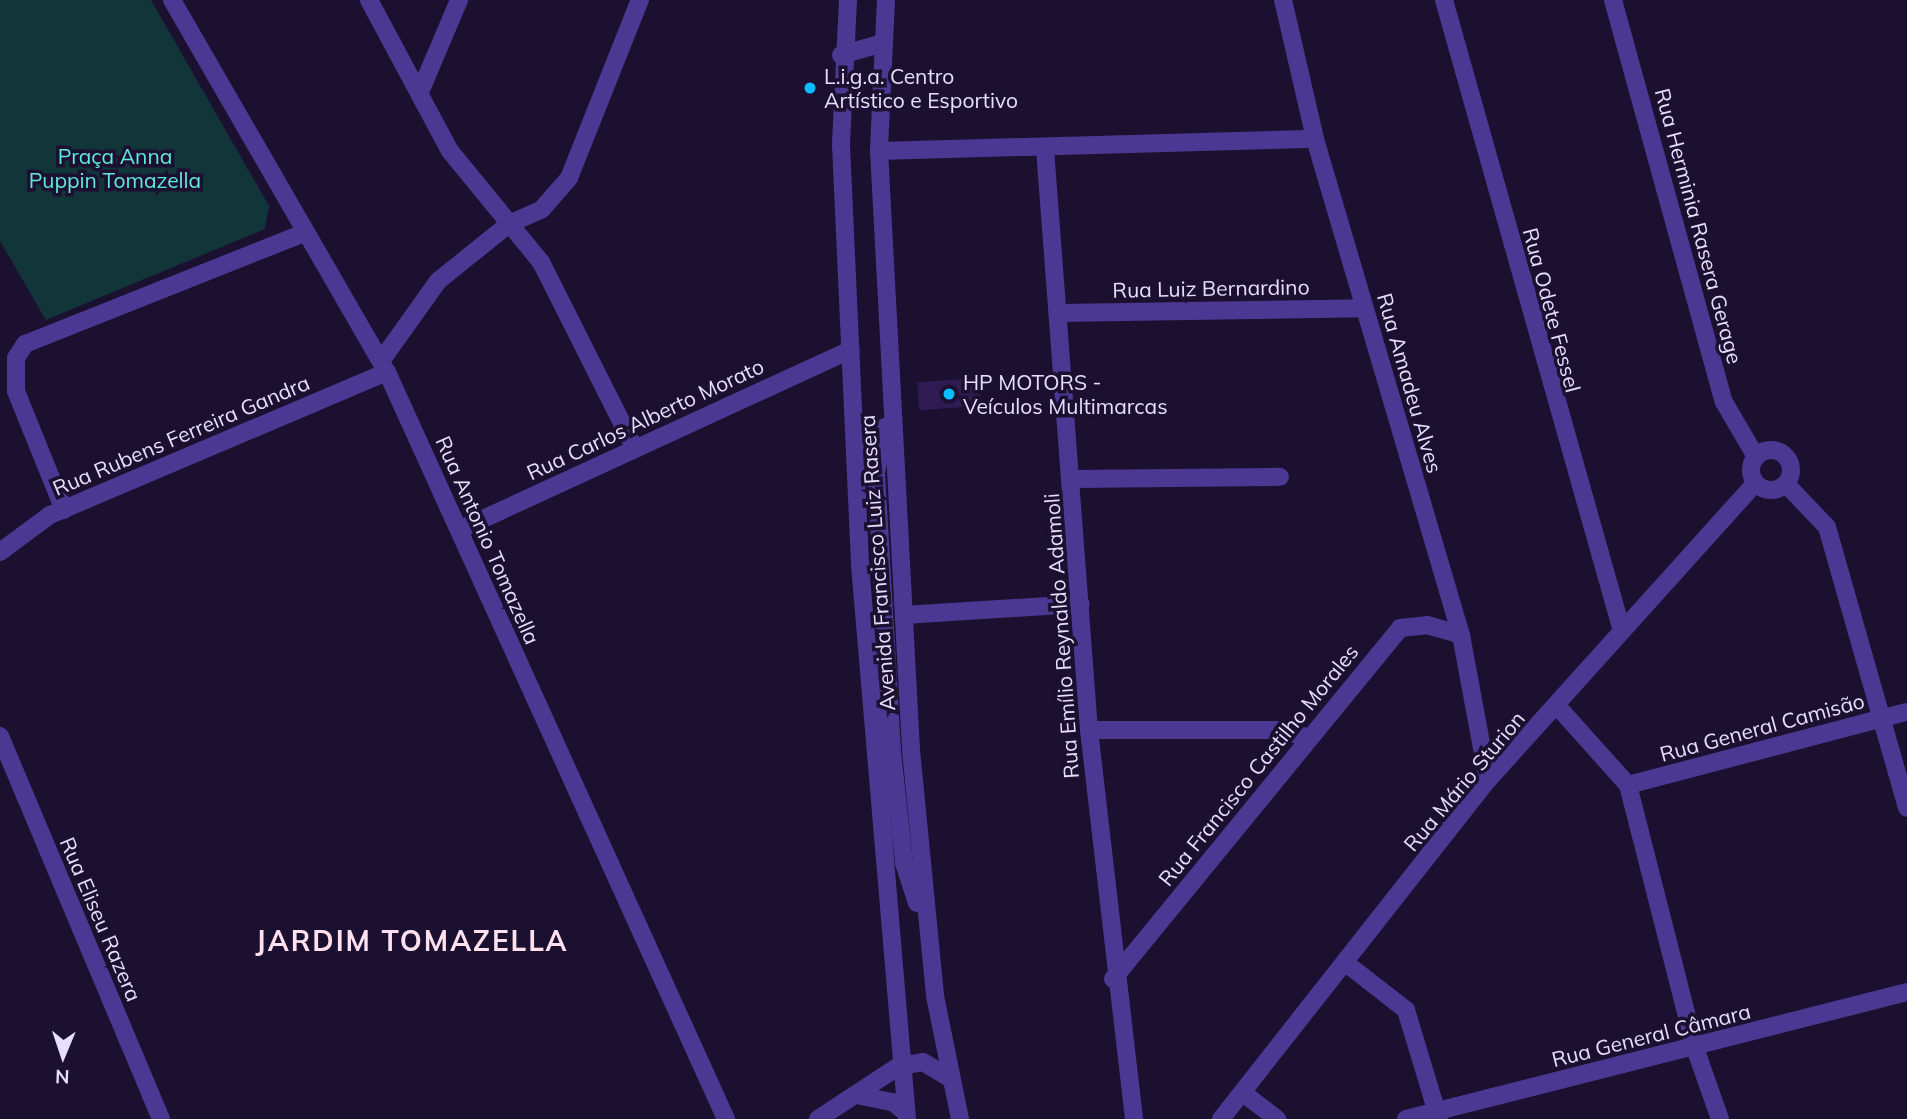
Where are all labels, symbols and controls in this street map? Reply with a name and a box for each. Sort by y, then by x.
place label: L.i.g.a. Centro Artístico e Esportivo [824,63,1018,113]
marker: L.i.g.a. Centro Artístico e Esportivo [802,80,818,96]
street label: Rua Herminia Rasera Gerage [1650,85,1748,367]
park label: Praça Anna Puppin Tomazella [29,143,201,193]
street label: Rua Odete Fessel [1518,225,1586,395]
street label: Rua Luiz Bernardino [1112,274,1310,302]
street label: Rua Amadeu Alves [1372,290,1448,476]
street label: Rua Carlos Alberto Morato [523,353,767,485]
street label: Rua Rubens Ferreira Gandra [49,369,313,501]
place label: HP MOTORS - Veículos Multimarcas [963,369,1168,419]
marker: HP MOTORS - Veículos Multimarcas [941,386,957,402]
street label: Avenida Francisco Luiz Rasera [854,414,900,712]
street label: Rua Antonio Tomazella [431,432,545,648]
street label: Rua Emílio Reynaldo Adamoli [1038,493,1084,779]
street label: Rua Francisco Castilho Morales [1153,639,1363,891]
street label: Rua General Camisão [1657,688,1867,766]
street label: Rua Mário Sturion [1398,706,1530,856]
street label: Rua Eliseu Razera [55,833,147,1005]
district label: JARDIM TOMAZELLA [258,924,566,958]
street label: Rua General Câmara [1549,998,1753,1072]
north arrow [28,1021,98,1091]
text: N [55,1065,70,1089]

